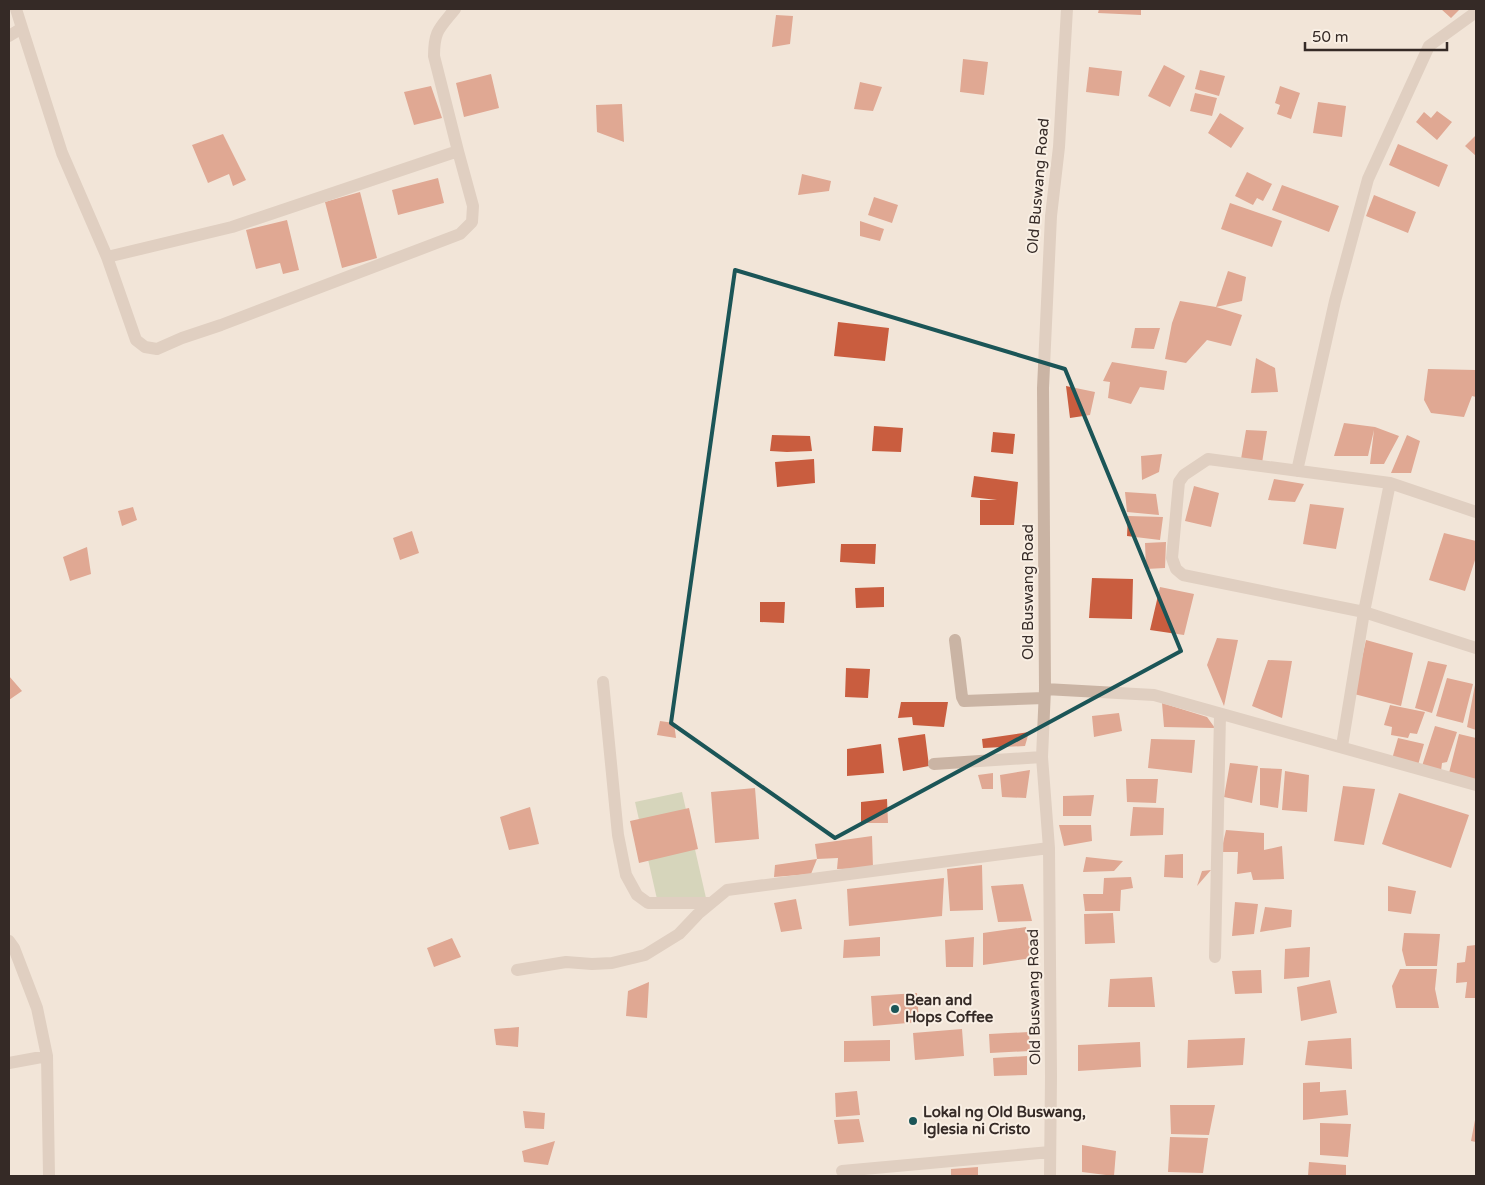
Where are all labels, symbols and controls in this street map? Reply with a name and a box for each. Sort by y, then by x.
scale bar [1305,20,1448,52]
text: 50 m [1312,28,1349,46]
street label: Old Buswang Road [1023,117,1053,255]
street label: Old Buswang Road [1019,524,1037,660]
street label: Old Buswang Road [1024,929,1044,1065]
place label: Bean and Hops Coffee [905,991,994,1027]
marker: Bean and Hops Coffee [889,1003,901,1015]
place label: Lokal ng Old Buswang, Iglesia ni Cristo [923,1103,1086,1139]
marker: Lokal ng Old Buswang, Iglesia ni Cristo [907,1115,919,1127]

